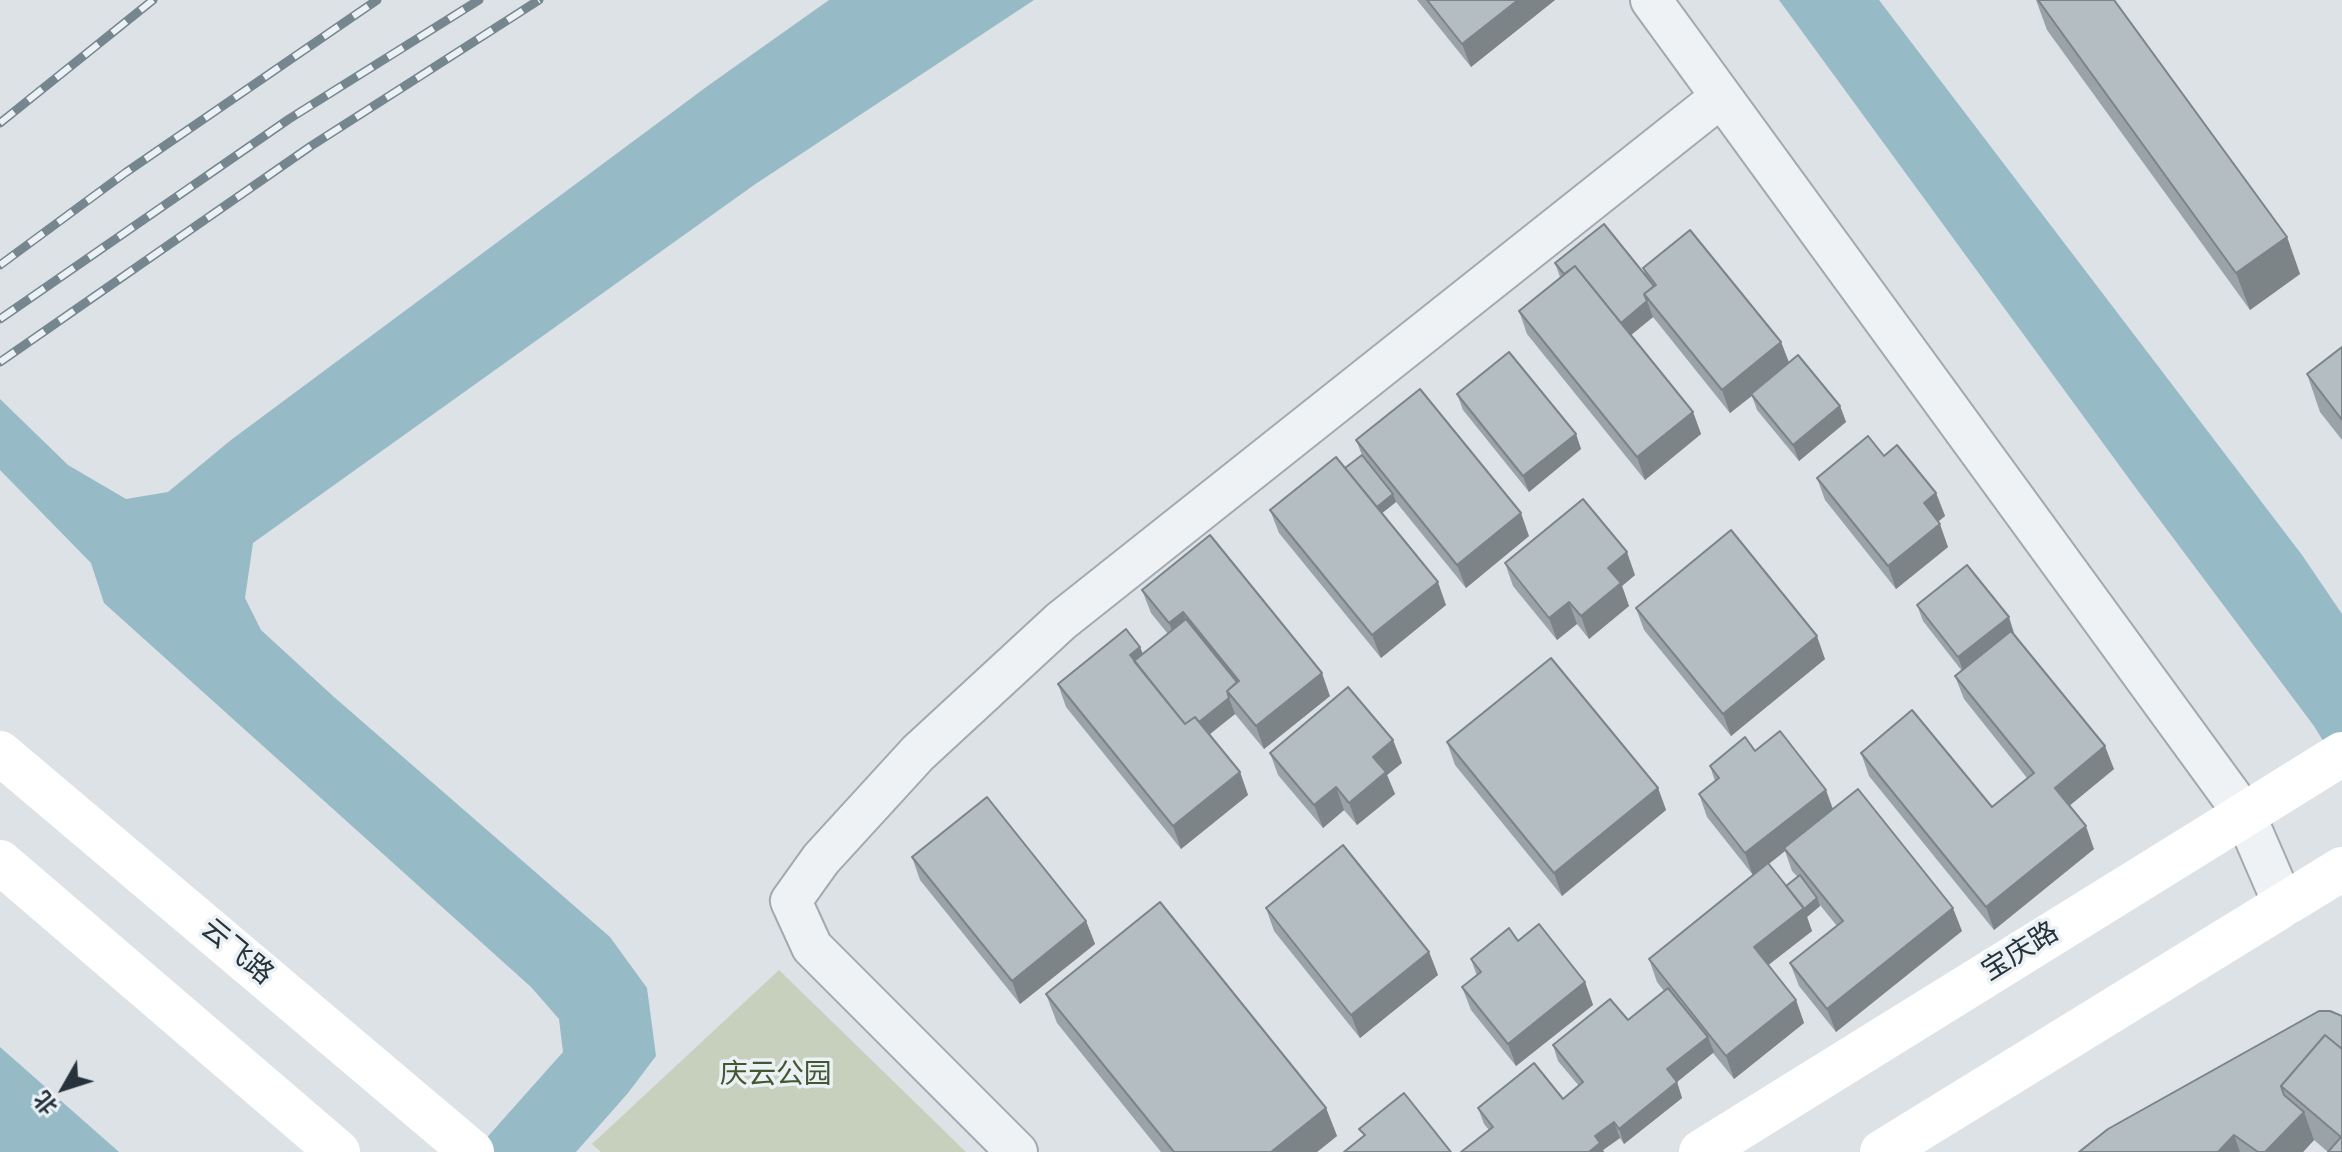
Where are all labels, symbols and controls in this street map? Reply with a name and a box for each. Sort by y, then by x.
street label: 云飞路 [193,913,279,993]
street label: 宝庆路 [1976,916,2066,990]
north arrow [24,1048,104,1128]
park label: 庆云公园 [720,1059,832,1093]
text: 北 [26,1084,65,1122]

